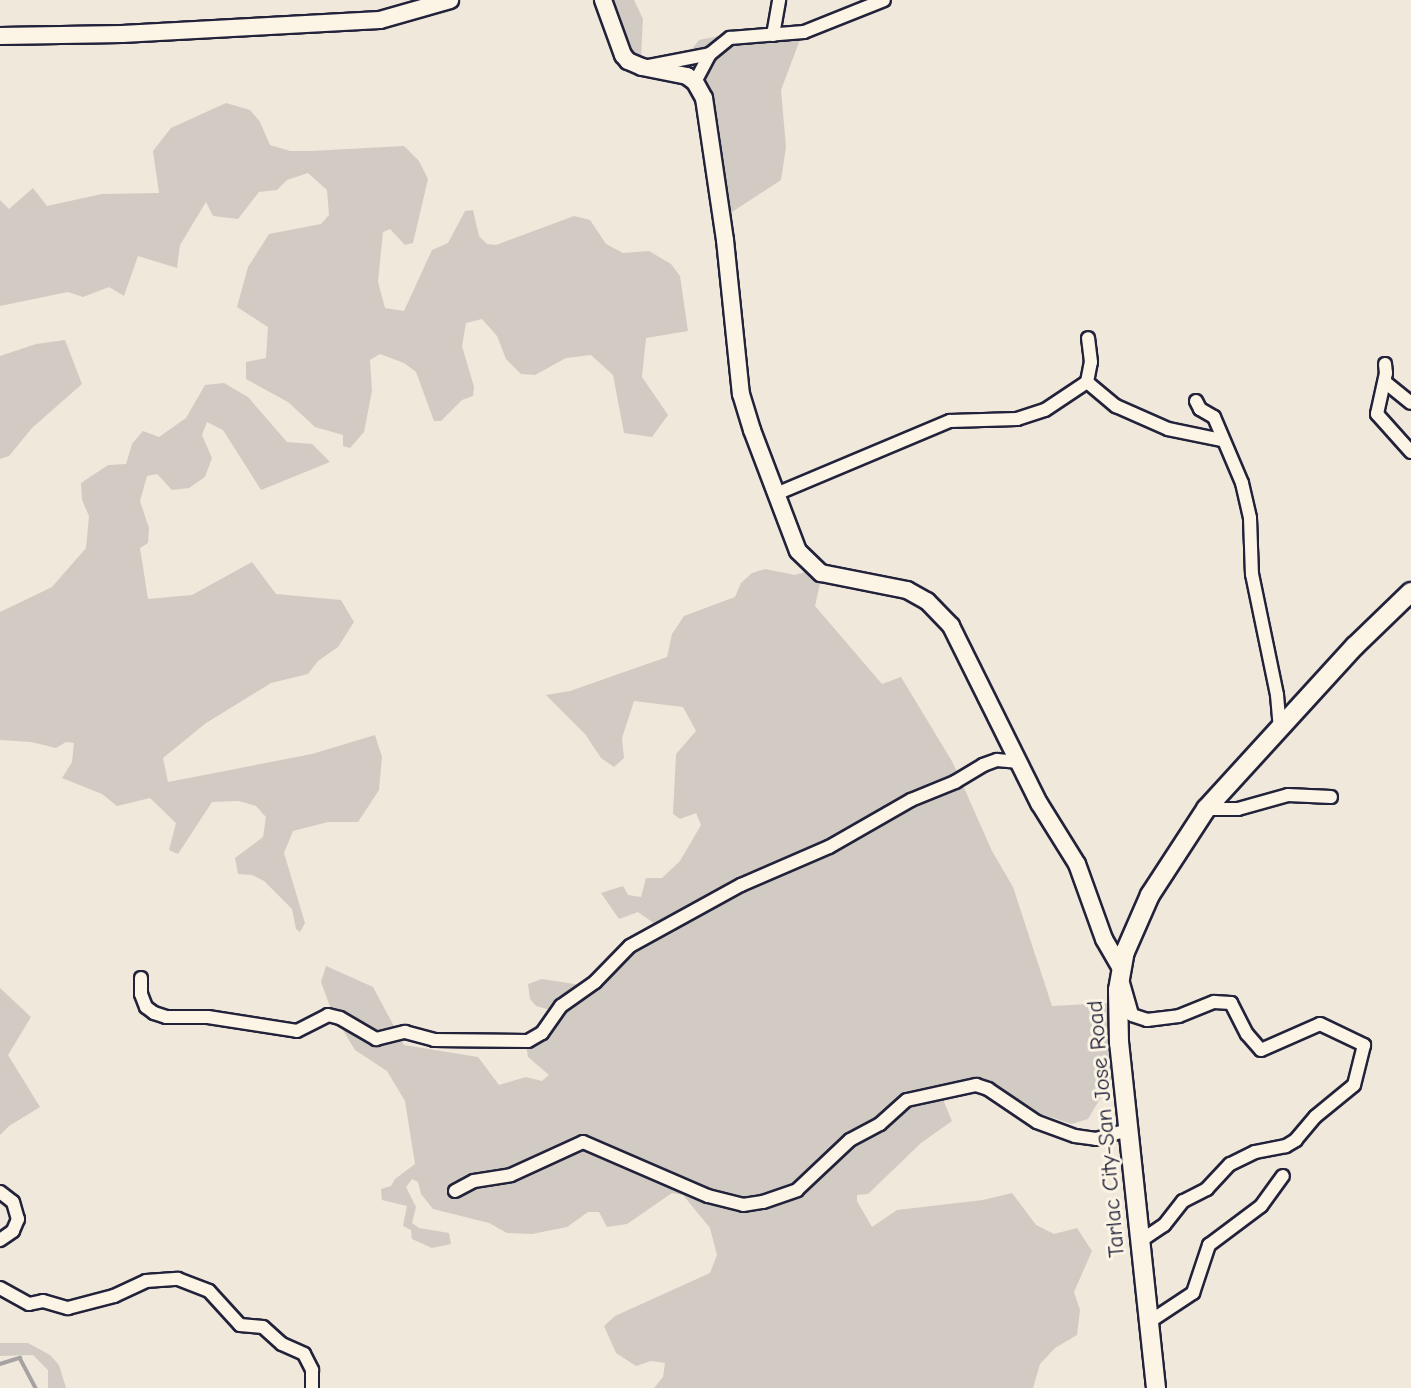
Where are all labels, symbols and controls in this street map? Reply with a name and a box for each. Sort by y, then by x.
street label: Tarlac City-San Jose Road [1081,999,1131,1259]

